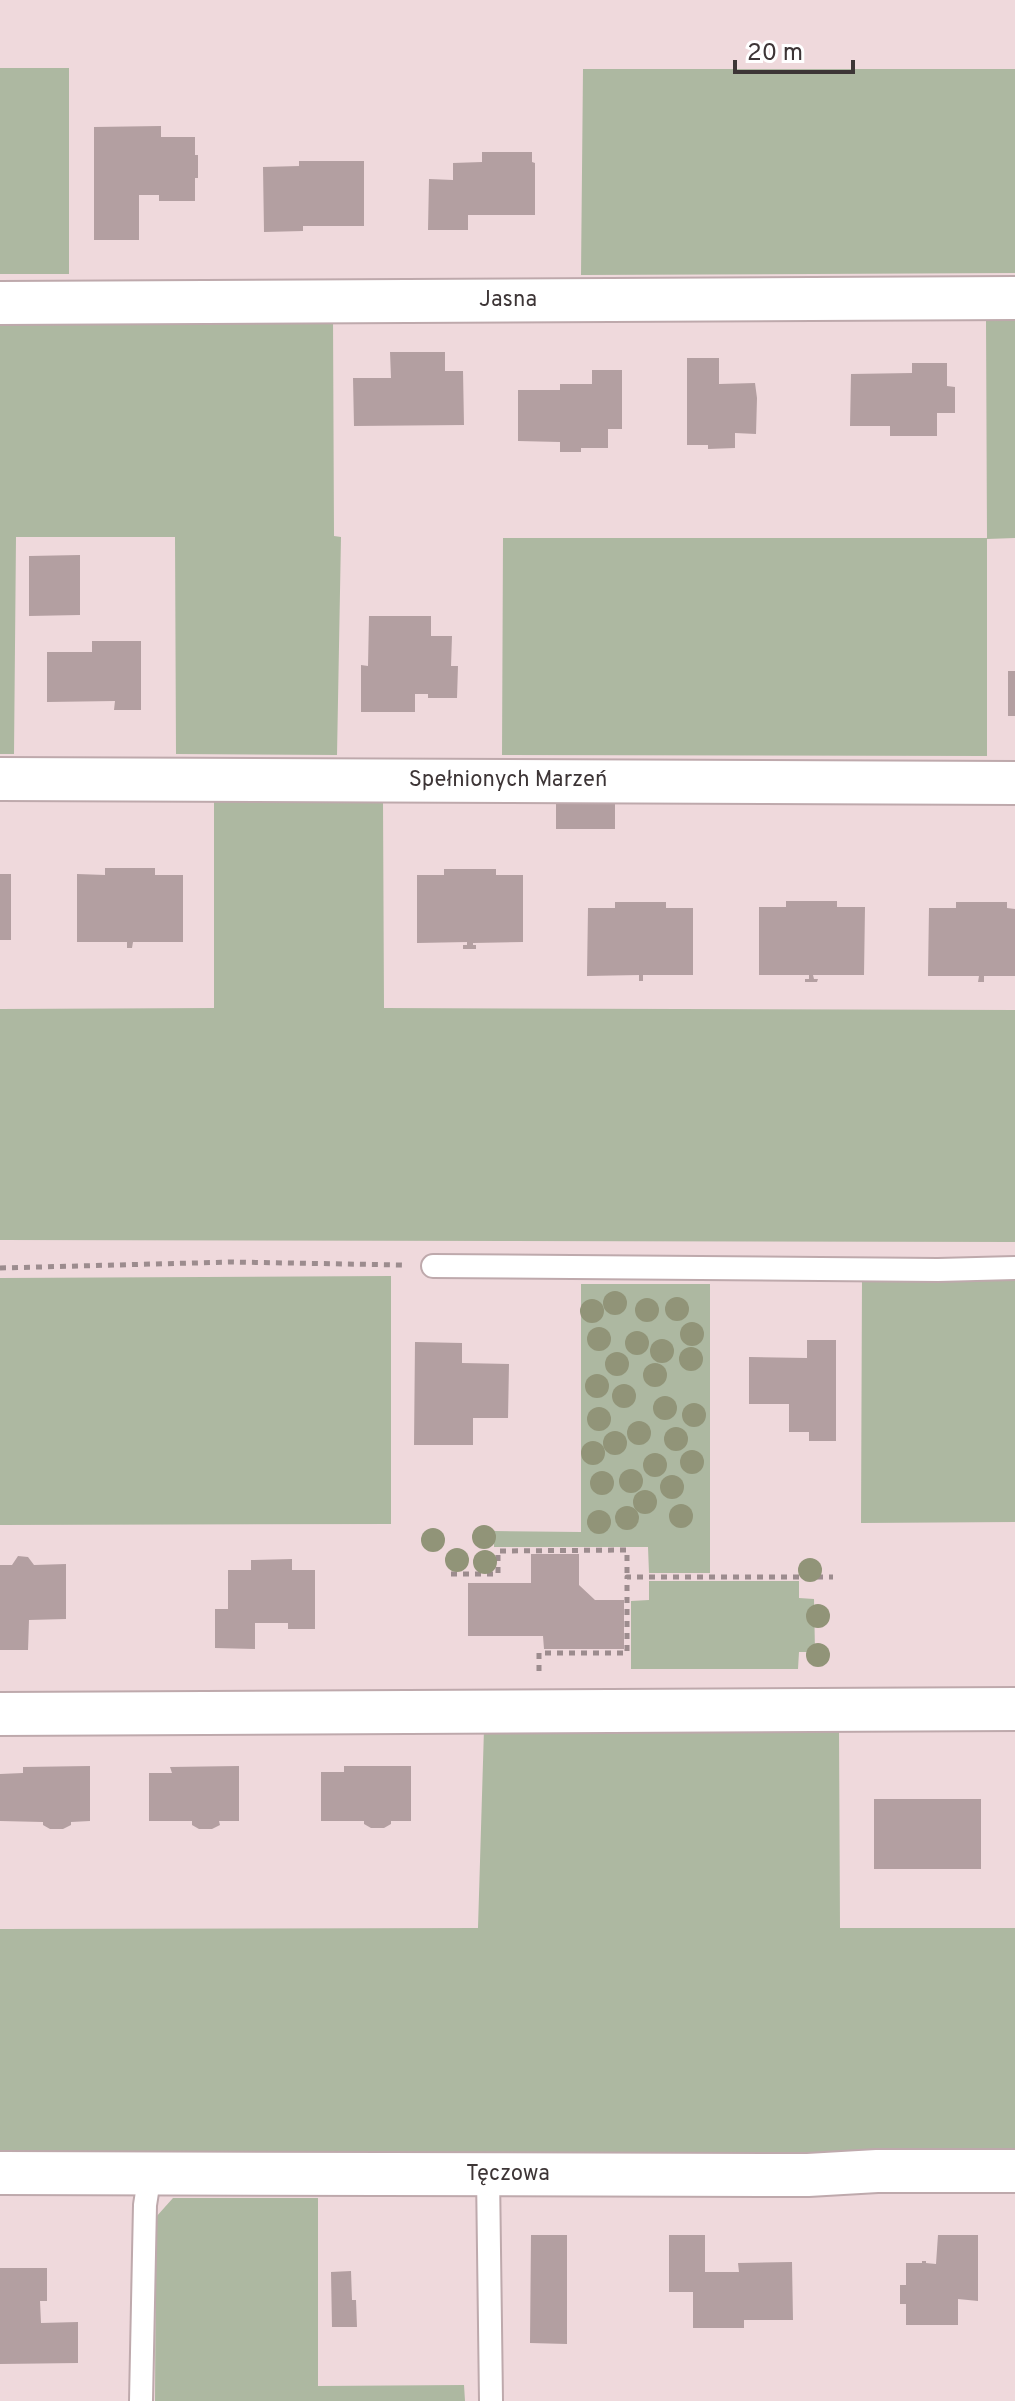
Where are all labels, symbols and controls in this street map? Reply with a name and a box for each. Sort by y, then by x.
scale bar [735,24,853,74]
text: 20 m [747,39,803,69]
street label: Jasna [479,287,537,314]
street label: Spełnionych Marzeń [409,767,607,794]
street label: Tęczowa [466,2161,550,2188]

